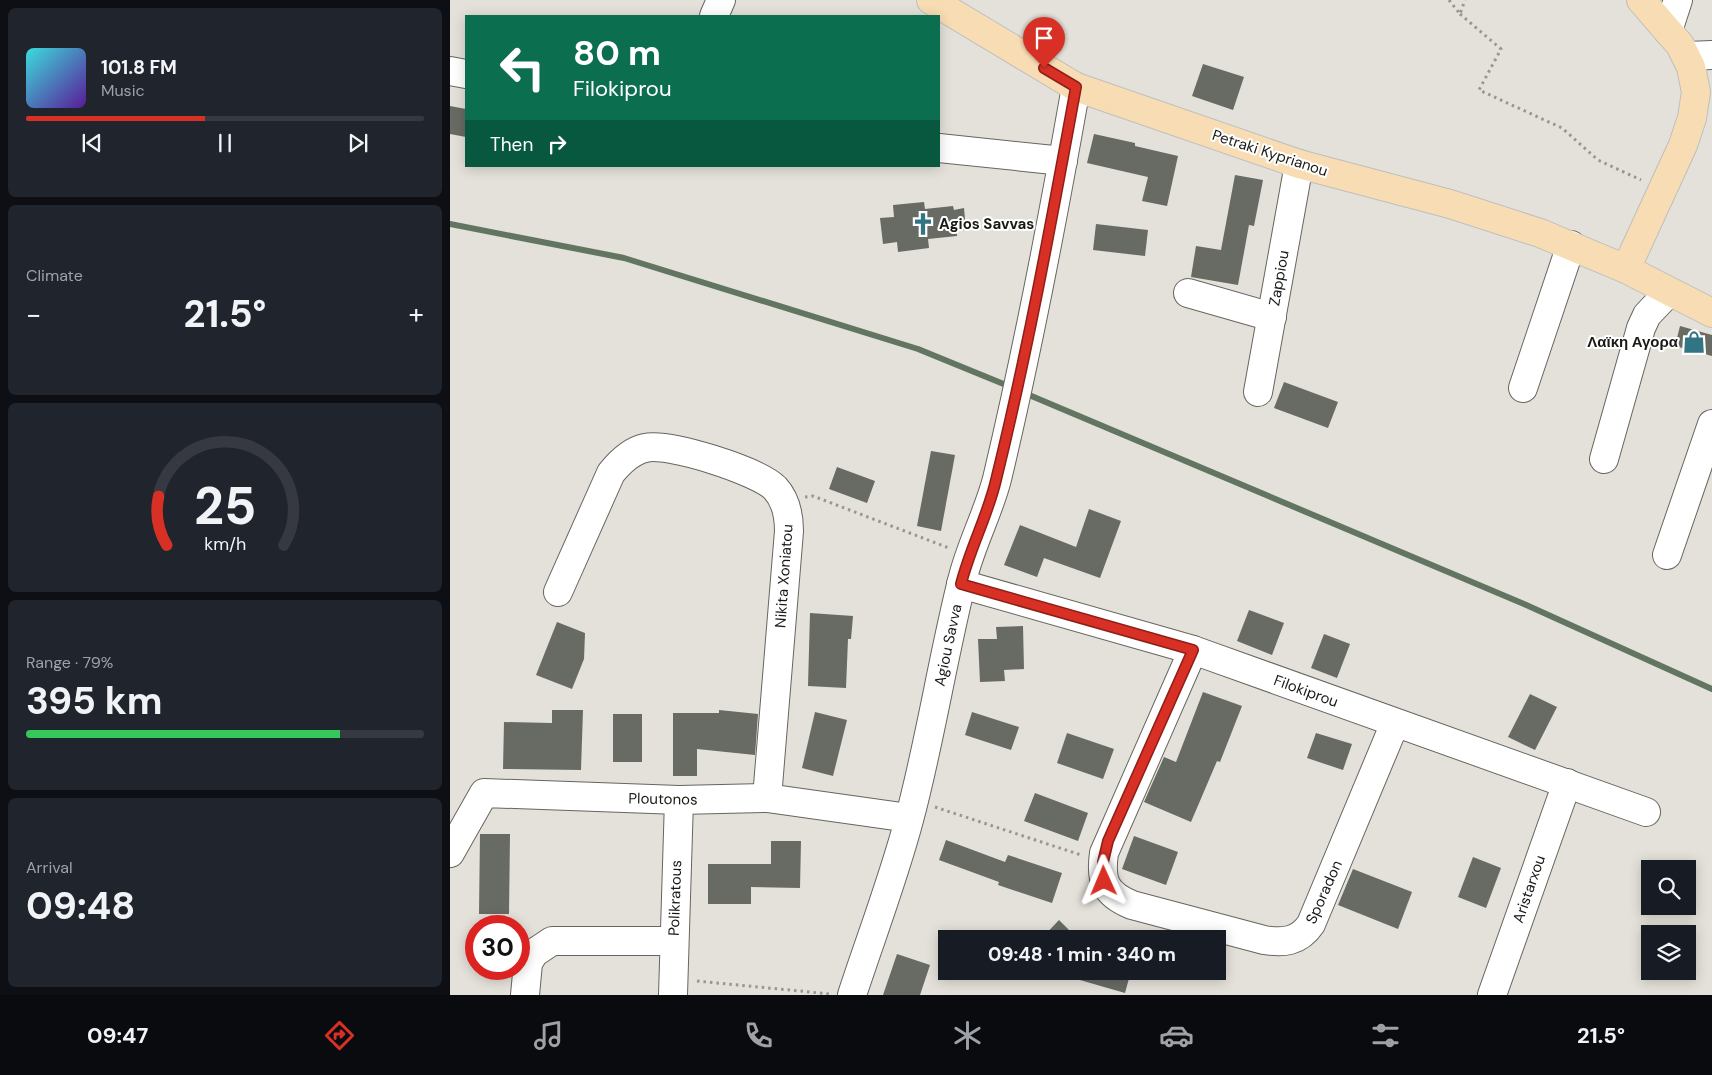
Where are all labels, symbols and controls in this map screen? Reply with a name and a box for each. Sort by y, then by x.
pin [1023,17,1065,68]
icon: arrive [1030,24,1058,52]
text: 80 m [573,30,661,76]
icon: left [490,35,555,100]
text: 101.8 FM [101,55,177,80]
text: Filokiprou [573,74,672,103]
text: Music [101,80,145,101]
street label: Petraki Kyprianou [1210,125,1330,181]
icon: previous [78,129,106,157]
icon: pause [211,129,239,157]
icon: next [344,129,372,157]
icon: right [543,130,571,158]
text: Then [490,132,533,157]
church icon: Agios Savvas [910,211,936,237]
place label: Agios Savvas [939,214,1034,234]
street label: Zappiou [1264,249,1294,307]
text: Climate [26,265,83,286]
text: 21.5° [184,289,266,339]
text: − [26,296,41,333]
text: + [409,296,424,333]
shop icon: Λαϊκη Αγορα [1681,329,1707,355]
place label: Λαϊκη Αγορα [1587,332,1679,352]
text: 25 [194,472,256,540]
street label: Nikita Xoniatou [770,523,798,629]
text: km/h [204,532,246,556]
street label: Agiou Savva [930,602,966,688]
text: Range · 79% [26,652,113,673]
street label: Filokiprou [1271,670,1341,712]
text: 395 km [26,676,162,726]
street label: Ploutonos [628,788,698,810]
street label: Aristarxou [1508,852,1550,926]
position arrow [1077,854,1129,906]
text: Arrival [26,857,73,878]
street label: Sporadon [1301,857,1347,927]
street label: Polikratous [664,860,686,936]
map controls [1641,860,1696,980]
button: search [1641,860,1696,915]
text: 09:48 [26,881,135,931]
speed limit sign: 30 [465,915,530,980]
button: layers [1641,925,1696,980]
text: 09:48 · 1 min · 340 m [988,942,1176,967]
icon: directions [322,1018,357,1053]
icon: music [531,1018,566,1053]
icon: phone [741,1018,776,1053]
icon: climate [950,1018,985,1053]
icon: car [1159,1018,1194,1053]
icon: filters [1368,1018,1403,1053]
text: 09:47 [87,1021,148,1050]
text: 21.5° [1577,1021,1625,1050]

